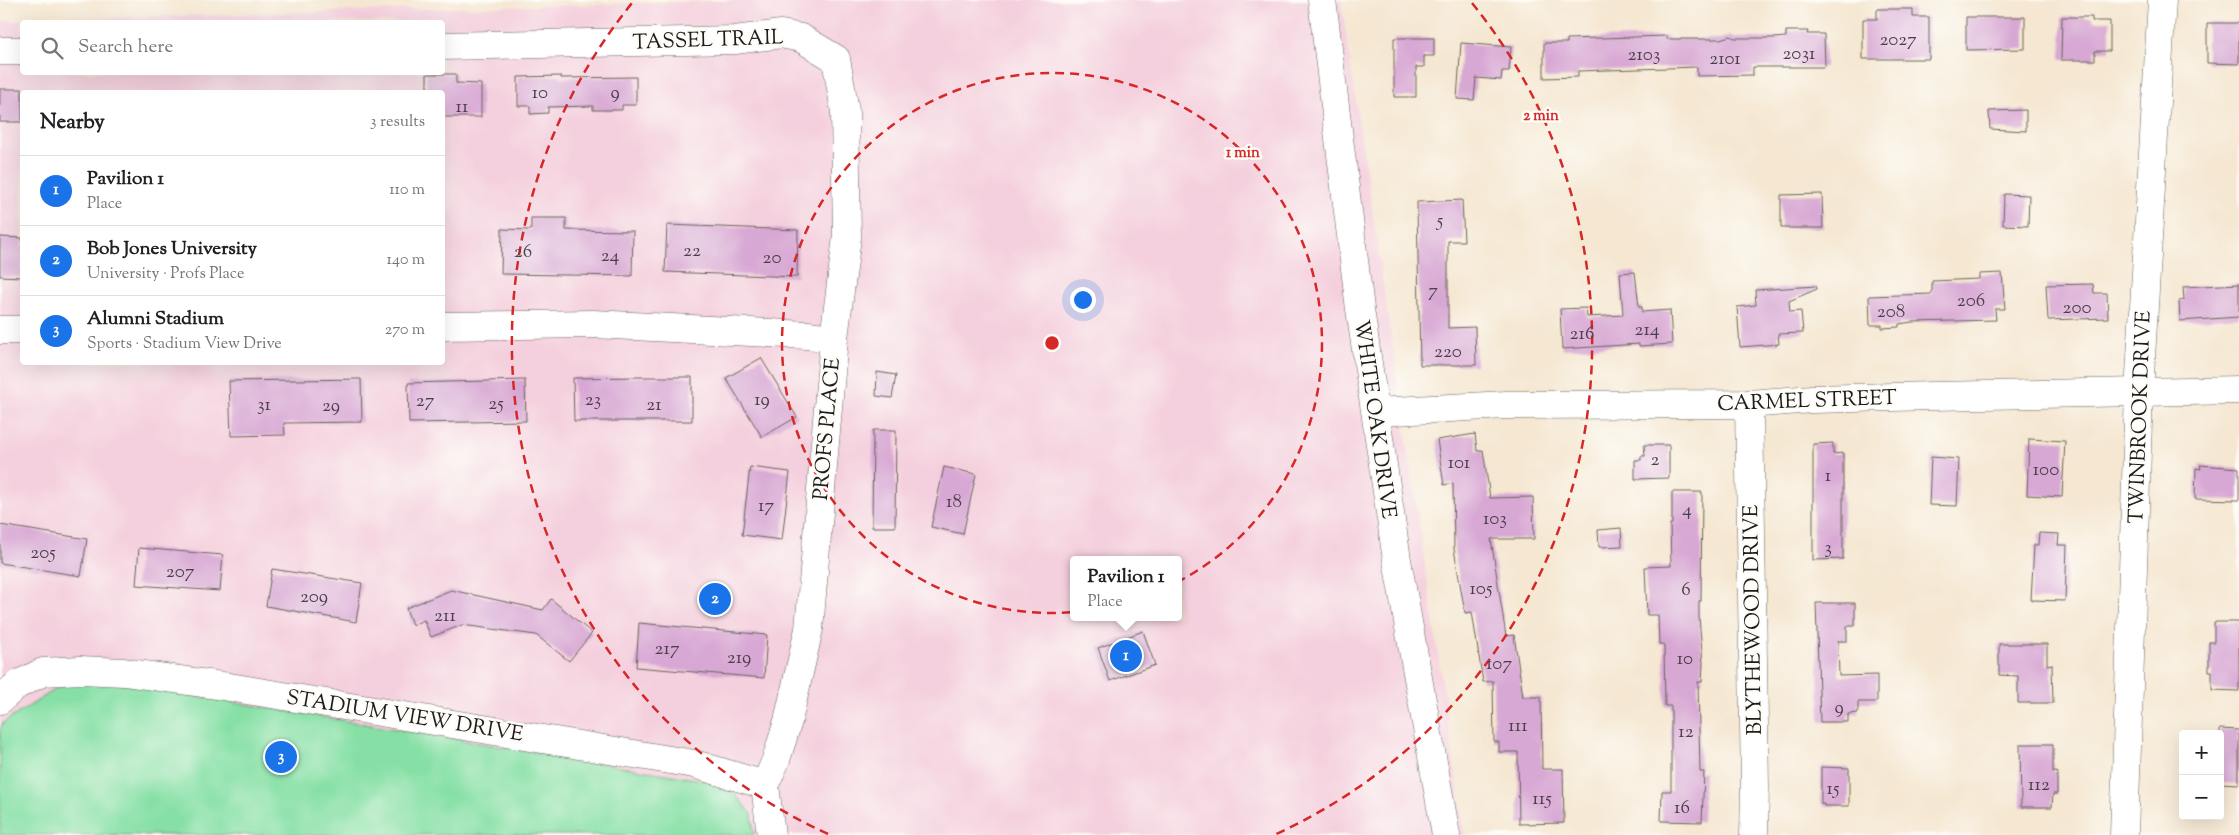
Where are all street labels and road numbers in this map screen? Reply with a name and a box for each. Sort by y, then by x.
street label: TASSEL TRAIL [632,23,784,59]
street label: TWINBROOK DRIVE [2122,310,2160,524]
street label: WHITE OAK DRIVE [1345,318,1403,521]
street label: PROFS PLACE [807,356,849,502]
street label: CARMEL STREET [1717,384,1898,420]
street label: BLYTHEWOOD DRIVE [1737,504,1771,736]
street label: STADIUM VIEW DRIVE [284,683,526,751]

